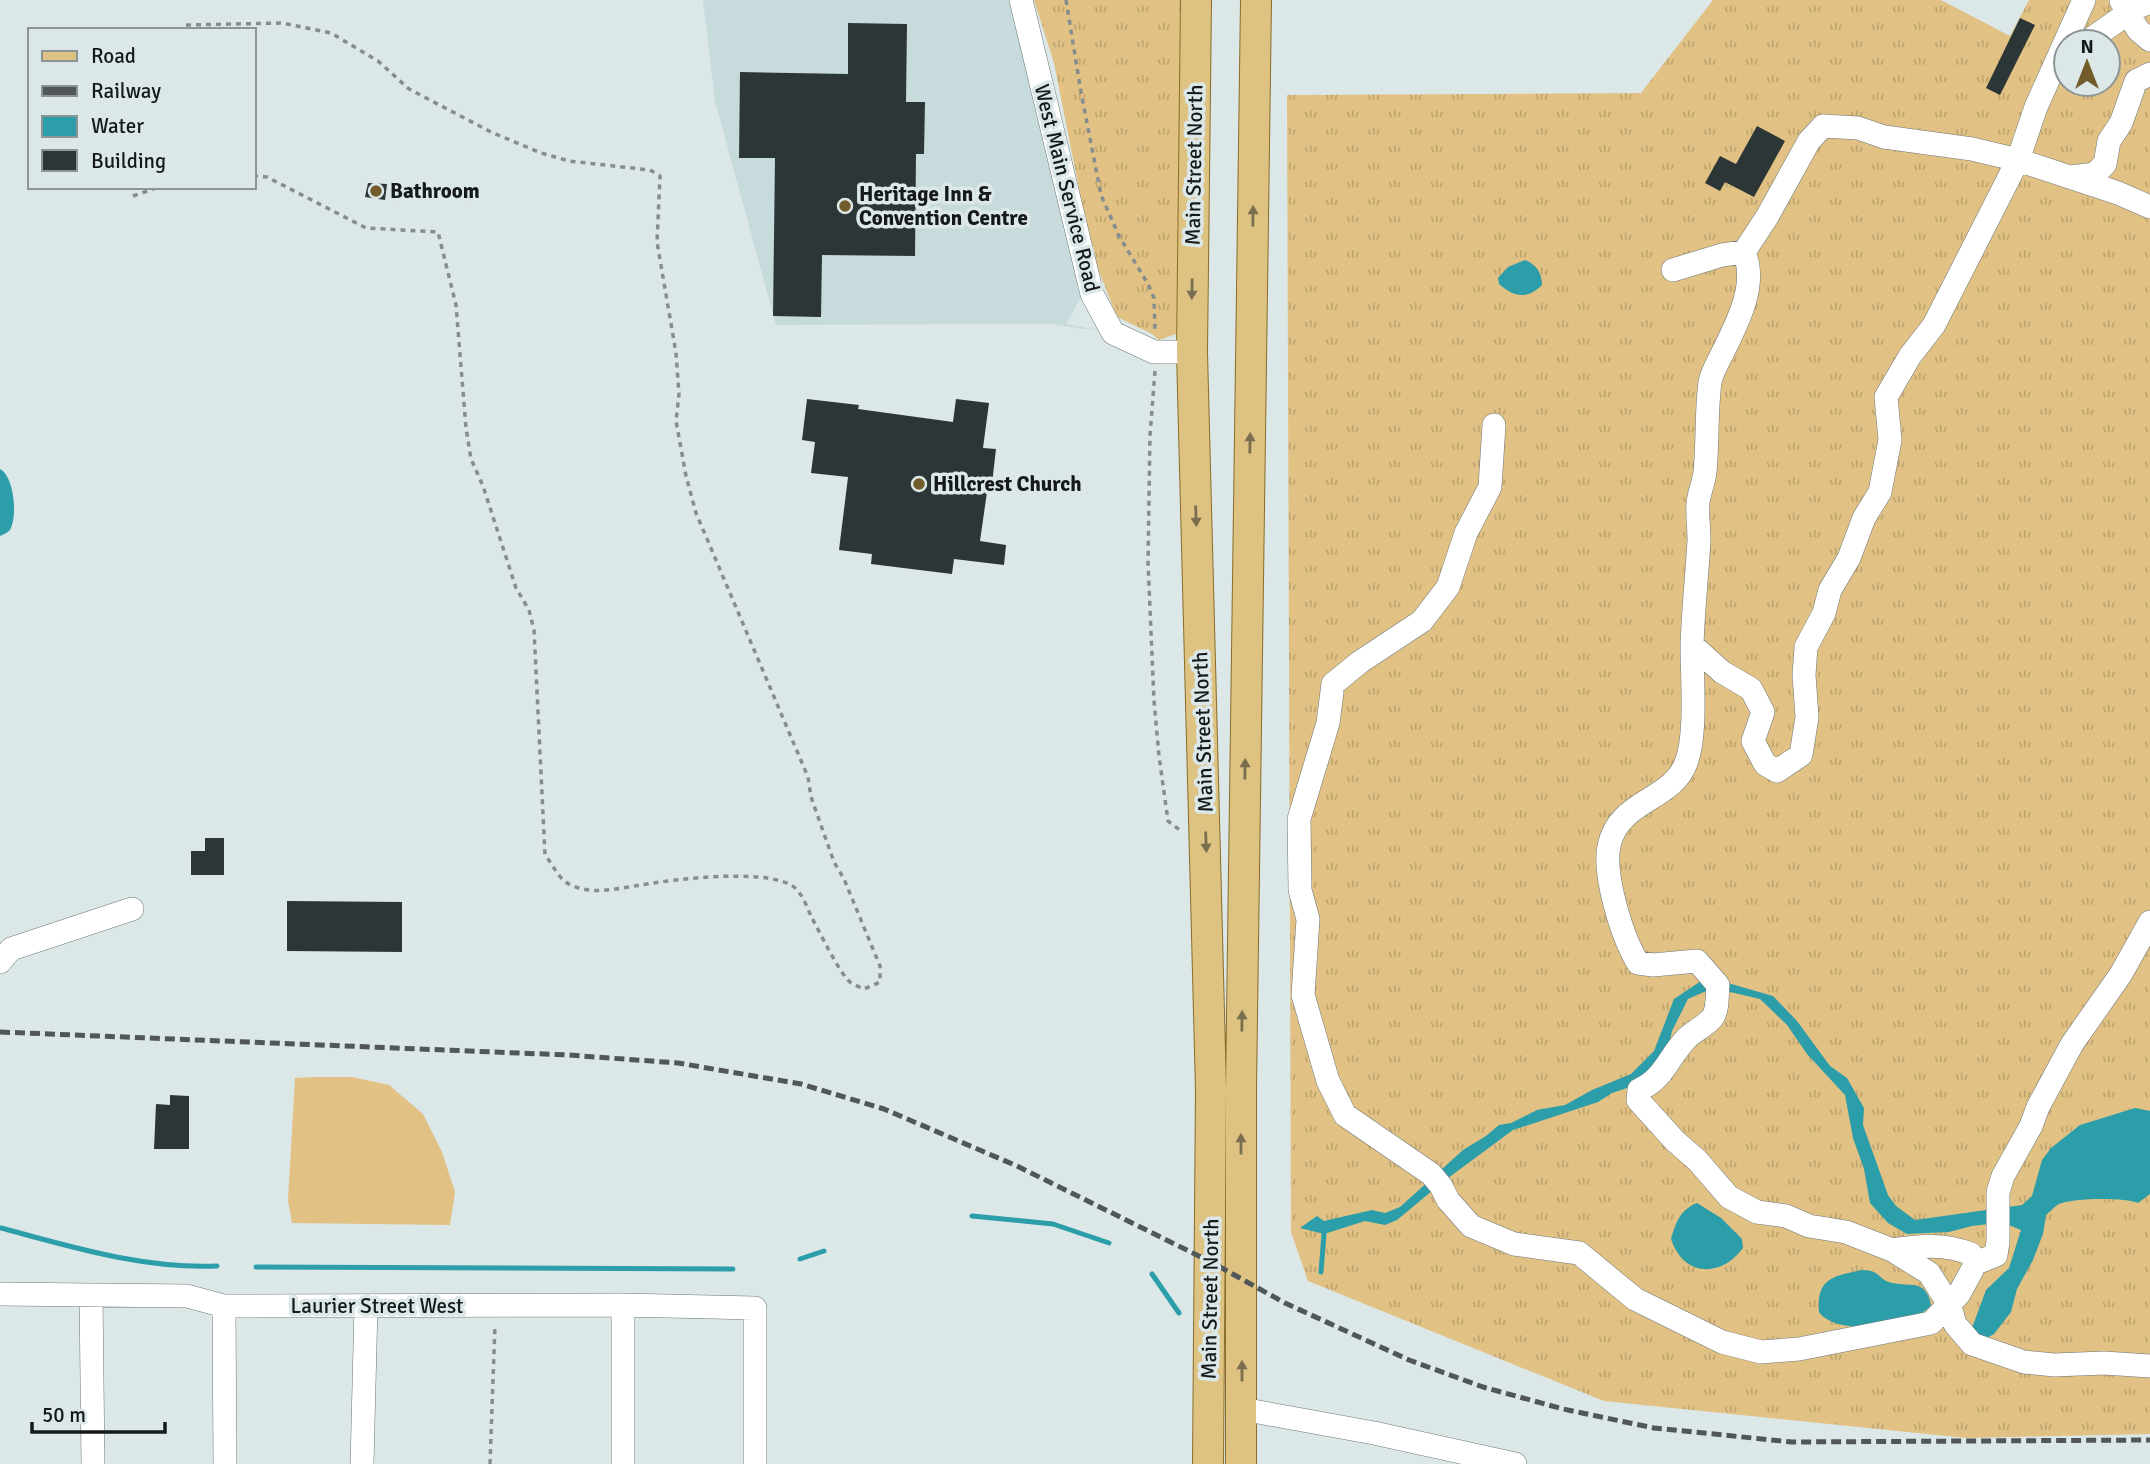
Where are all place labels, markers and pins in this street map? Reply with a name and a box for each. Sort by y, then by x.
place label: Bathroom [390,178,480,204]
place label: Heritage Inn & Convention Centre [859,181,1028,231]
marker: Bathroom [368,183,384,199]
marker: Heritage Inn & Convention Centre [837,198,853,214]
place label: Hillcrest Church [933,471,1082,497]
marker: Hillcrest Church [911,476,927,492]

